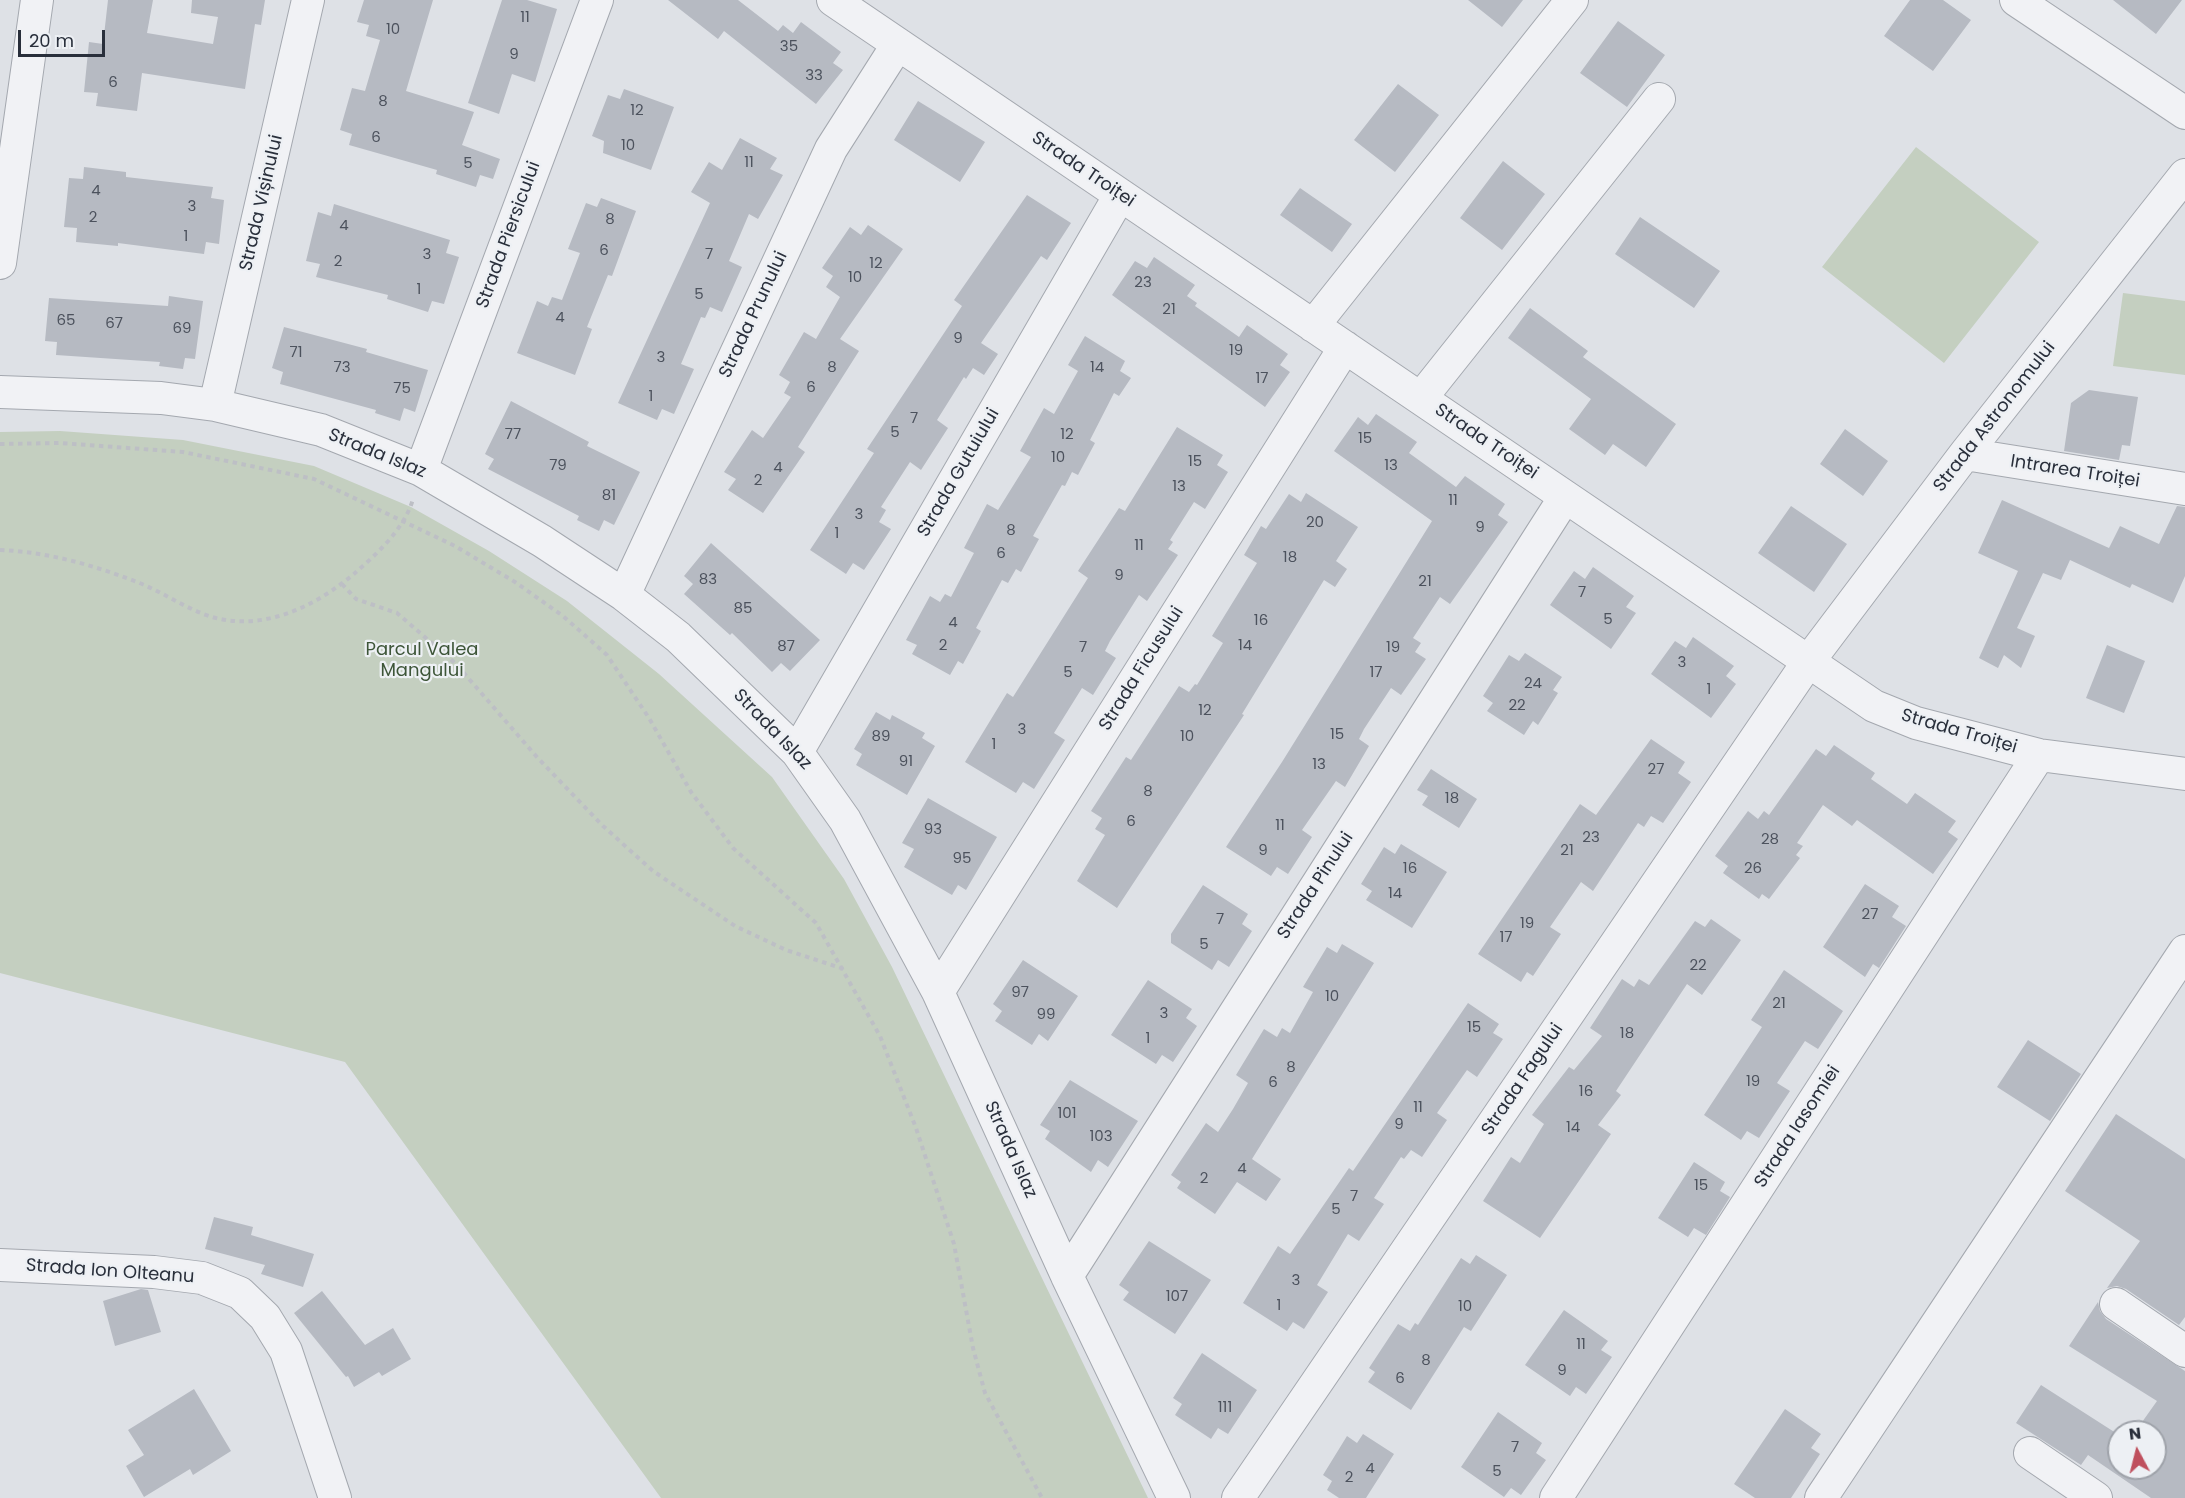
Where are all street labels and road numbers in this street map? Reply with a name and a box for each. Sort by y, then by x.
street label: Strada Troiței [1027,128,1139,212]
street label: Strada Vișinului [236,133,288,273]
street label: Strada Piersicului [472,159,546,311]
street label: Strada Prunului [715,248,793,382]
street label: Strada Astronomului [1930,337,2060,497]
street label: Strada Troiței [1430,400,1542,484]
street label: Strada Gutuiului [913,405,1005,541]
street label: Strada Islaz [325,425,429,483]
street label: Intrarea Troiței [2009,451,2141,493]
street label: Strada Ficusului [1095,603,1189,735]
street label: Strada Islaz [728,685,816,775]
street label: Strada Troiței [1899,705,2019,759]
street label: Strada Pinului [1273,828,1359,944]
street label: Strada Fagului [1478,1020,1568,1140]
street label: Strada Iasomiei [1750,1062,1846,1192]
street label: Strada Islaz [979,1098,1041,1202]
street label: Strada Ion Olteanu [25,1255,195,1289]

